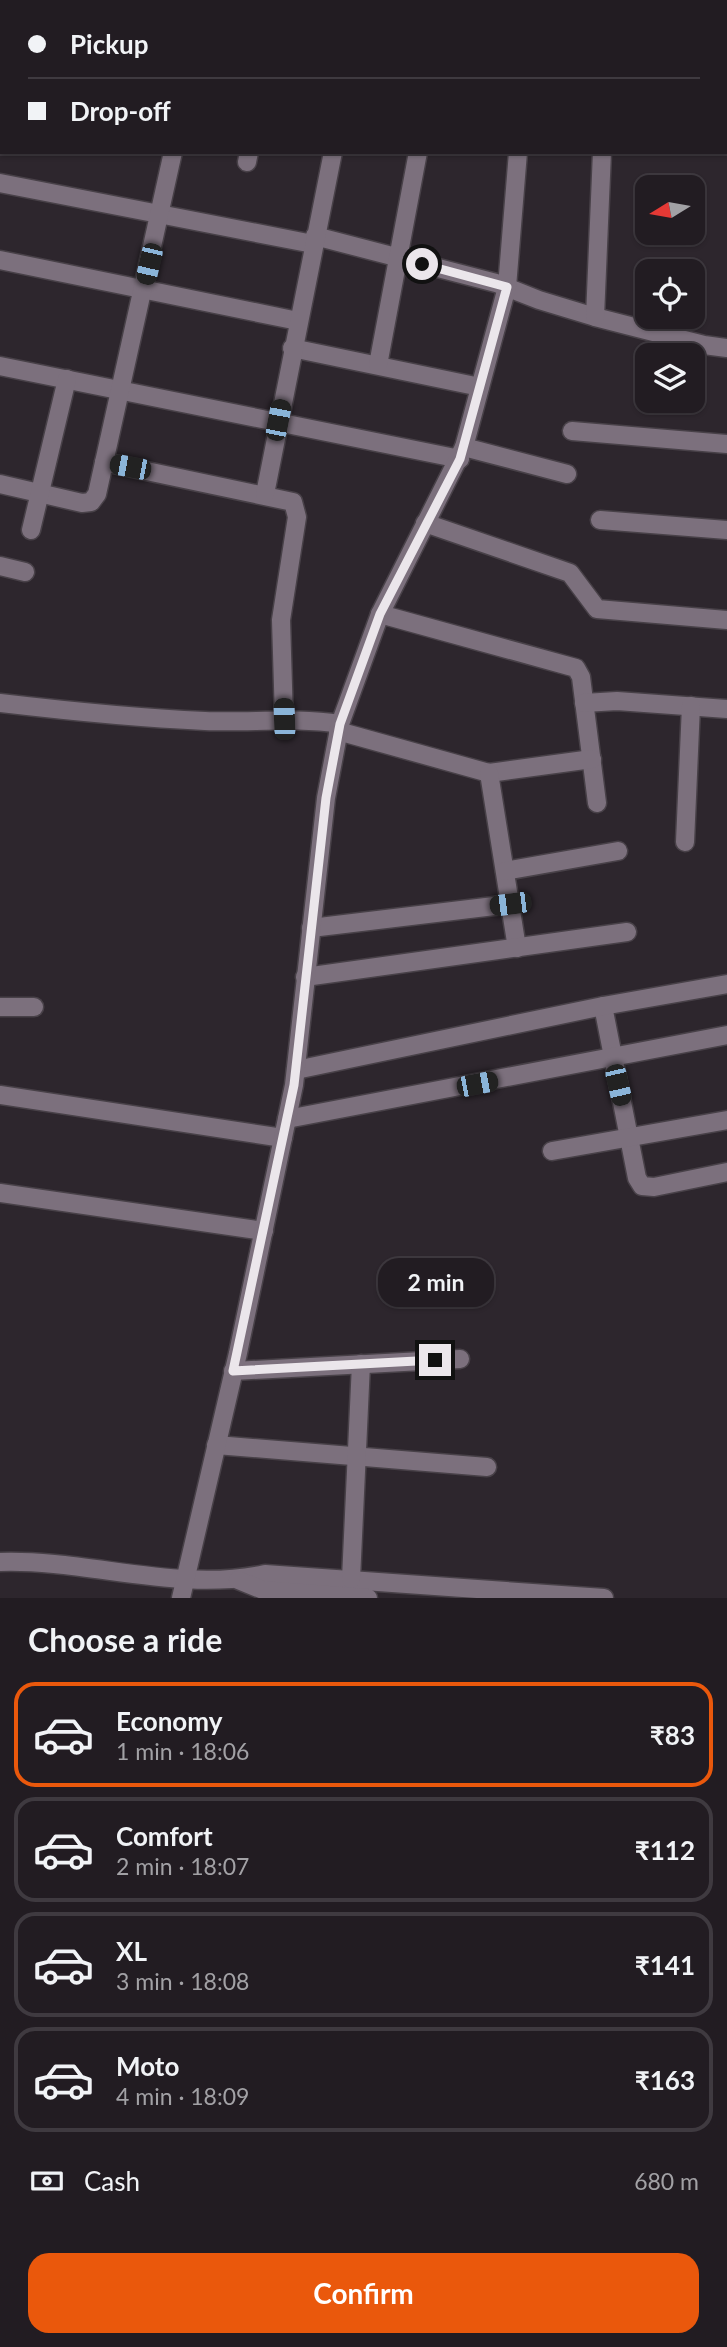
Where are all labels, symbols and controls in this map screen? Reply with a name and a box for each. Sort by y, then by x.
text: Pickup [70,28,149,60]
text: Drop-off [70,95,171,127]
north arrow [635,175,705,245]
map controls [635,175,705,413]
car [135,241,164,287]
route start [406,248,438,280]
button: locate [635,259,705,329]
button: layers [635,343,705,413]
car [264,397,293,443]
car [108,453,153,481]
car [273,698,296,740]
car [488,891,533,917]
car [604,1062,633,1108]
car [455,1070,500,1098]
callout: 2 min [377,1258,493,1308]
text: 2 min [407,1268,465,1296]
route end [419,1344,451,1376]
text: Choose a ride [28,1620,222,1659]
icon: car [32,1703,95,1766]
text: Economy [116,1705,222,1737]
text: ₹83 [650,1719,695,1751]
text: 1 min · 18:06 [116,1737,249,1765]
icon: car [32,1818,95,1881]
text: Comfort [116,1820,213,1852]
text: ₹112 [635,1834,695,1866]
text: 2 min · 18:07 [116,1852,249,1880]
icon: car [32,1933,95,1996]
text: XL [116,1935,147,1967]
text: ₹141 [635,1949,695,1981]
text: 3 min · 18:08 [116,1967,249,1995]
icon: car [32,2048,95,2111]
text: Moto [116,2050,179,2082]
text: ₹163 [635,2064,695,2096]
text: 4 min · 18:09 [116,2082,249,2110]
icon: cash [28,2162,66,2200]
text: Cash [84,2165,140,2197]
text: 680 m [634,2167,699,2195]
button: Confirm [28,2253,699,2333]

